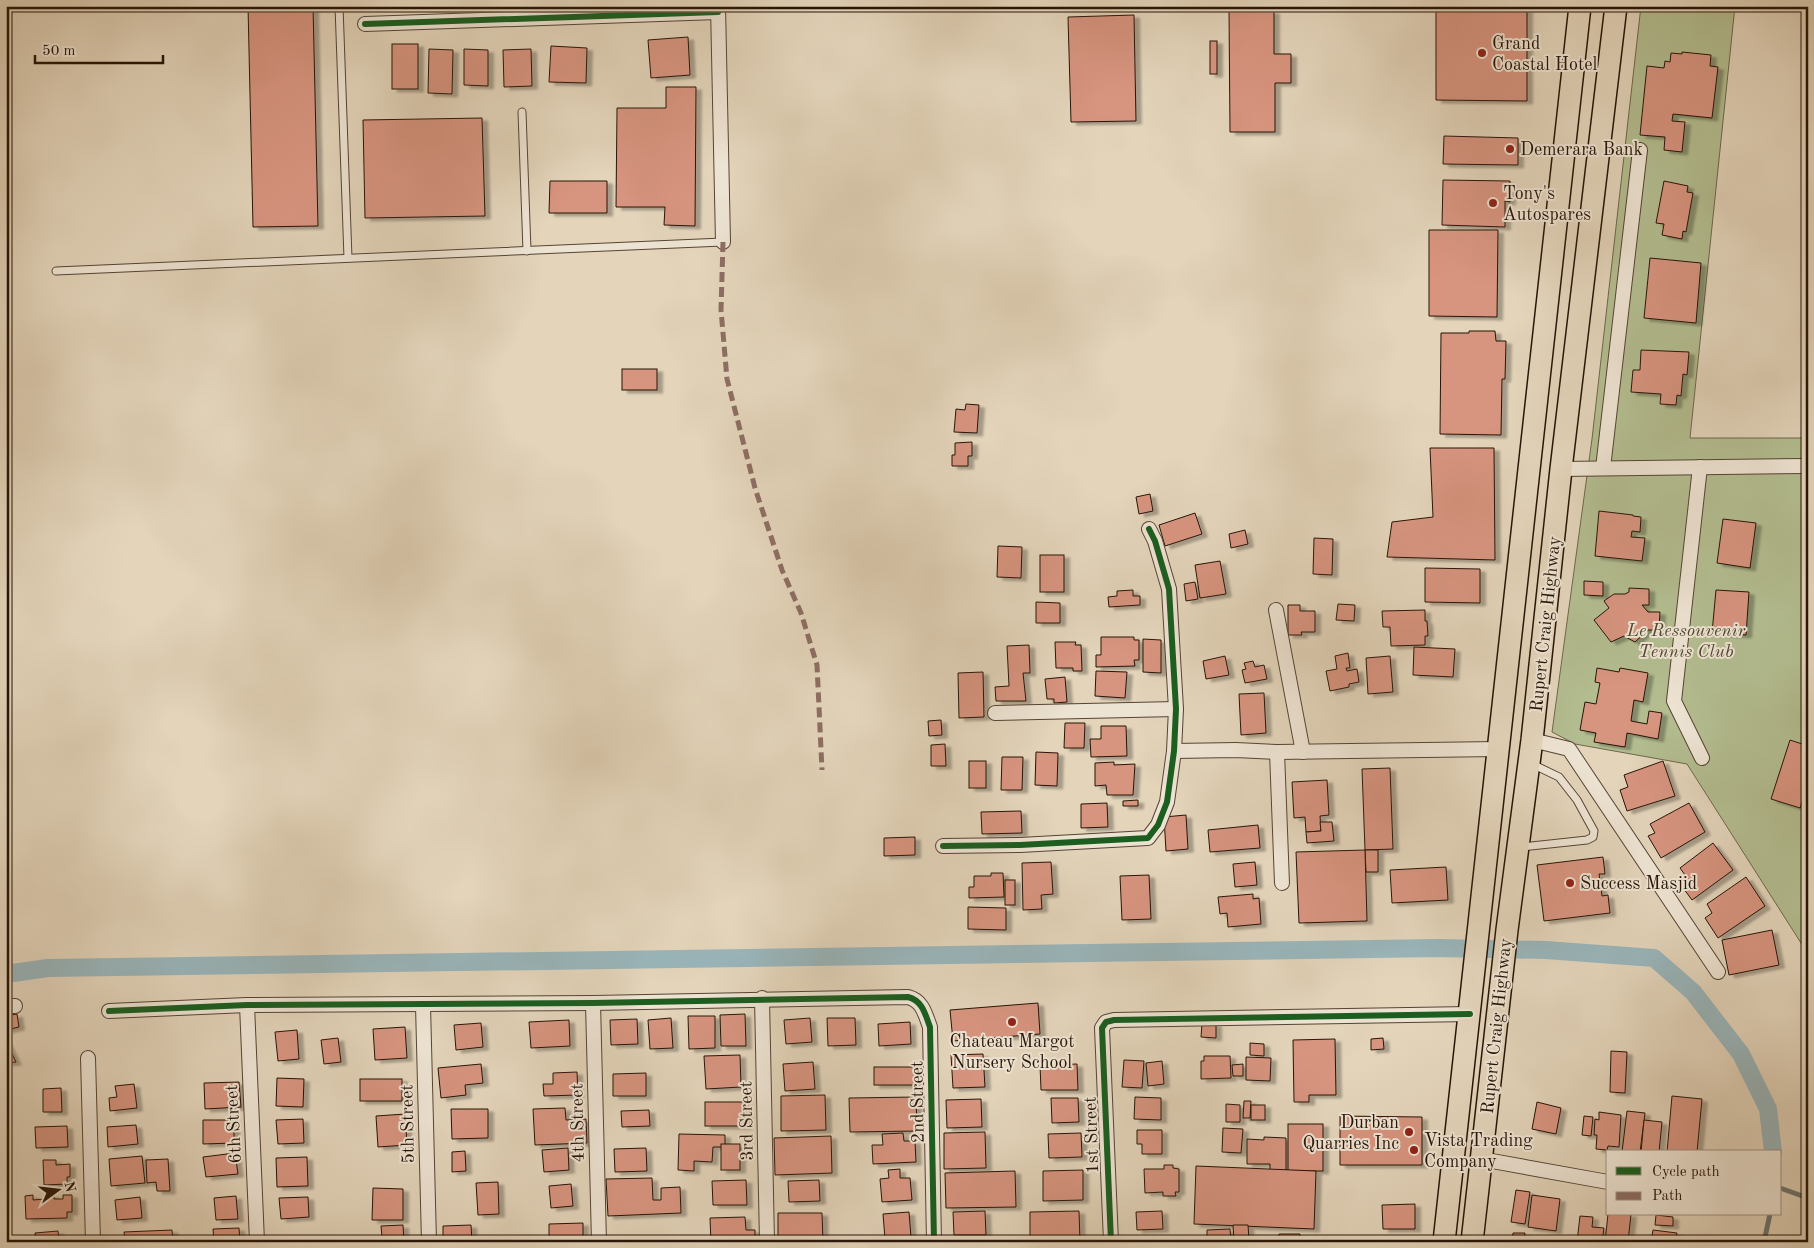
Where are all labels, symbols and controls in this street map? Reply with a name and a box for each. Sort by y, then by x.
scale bar [35,32,162,64]
place label: Grand Coastal Hotel [1492,35,1597,74]
text: 50 m [42,44,76,59]
marker: Grand Coastal Hotel [1476,47,1488,59]
place label: Demerara Bank [1520,141,1643,159]
marker: Demerara Bank [1504,143,1516,155]
place label: Tony's Autospares [1503,185,1591,224]
marker: Tony's Autospares [1487,197,1499,209]
street label: Rupert Craig Highway [1528,535,1564,713]
park label: Le Ressouvenir Tennis Club [1626,622,1747,661]
place label: Success Masjid [1580,875,1697,893]
marker: Success Masjid [1564,877,1576,889]
street label: Rupert Craig Highway [1479,937,1515,1115]
marker: Chateau Margot Nursery School [1006,1016,1018,1028]
place label: Chateau Margot Nursery School [949,1033,1075,1072]
street label: 2nd Street [908,1061,928,1143]
street label: 3rd Street [737,1081,757,1161]
street label: 4th Street [568,1083,588,1163]
street label: 6th Street [223,1084,245,1164]
street label: 5th Street [398,1084,418,1164]
street label: 1st Street [1082,1096,1102,1174]
place label: Durban Quarries Inc [1302,1114,1399,1153]
marker: Durban Quarries Inc [1403,1126,1415,1138]
place label: Vista Trading Company [1424,1132,1533,1171]
marker: Vista Trading Company [1408,1144,1420,1156]
legend [1606,1150,1782,1216]
text: Cycle path [1652,1165,1720,1180]
north arrow [32,1166,82,1216]
text: N [61,1180,78,1194]
text: Path [1652,1189,1682,1204]

